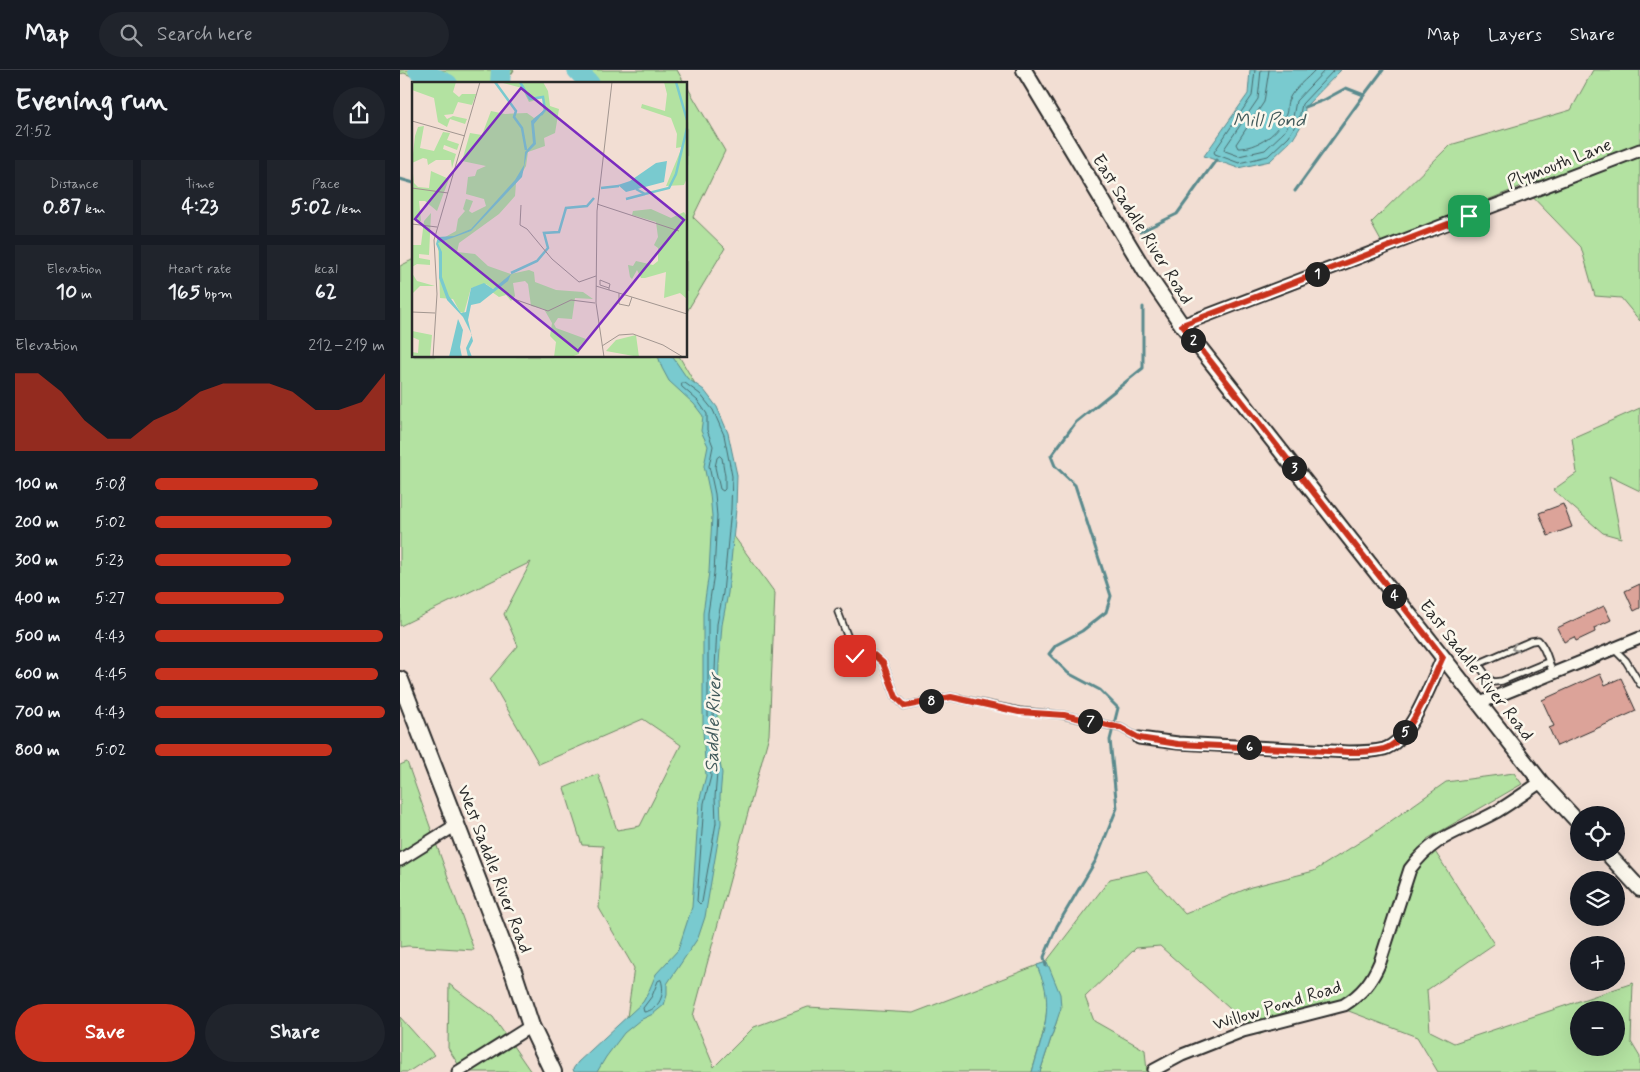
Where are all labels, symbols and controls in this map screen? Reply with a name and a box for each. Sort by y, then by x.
search box [99,12,449,57]
text: Map [25,19,69,50]
icon: search [117,21,145,49]
text: Search here [157,22,253,47]
text: Map [1427,23,1460,47]
text: Layers [1488,23,1542,47]
text: Share [1570,23,1615,47]
inset map [412,82,688,358]
text: Evening run [15,83,168,120]
button: share [333,87,385,139]
water label: Mill Pond [1233,108,1307,133]
text: 21:52 [15,121,52,142]
street label: Plymouth Lane [1504,133,1615,195]
street label: East Saddle River Road [1086,150,1198,309]
text: Distance [49,175,99,193]
text: Time [185,175,215,193]
text: Pace [312,175,340,193]
text: 0.87 [43,193,81,221]
text: 4:23 [181,193,219,221]
text: 5:02 [290,193,331,221]
pin [1448,195,1490,237]
text: km [81,200,105,218]
text: /km [331,200,362,218]
icon: arrive [1455,202,1483,230]
text: Elevation [46,260,102,278]
text: Heart rate [169,260,231,278]
text: kcal [314,260,338,278]
pin: 1 [1304,262,1330,286]
text: 1 [1314,265,1321,283]
text: 10 [56,278,77,306]
text: 165 [168,278,200,306]
text: 62 [315,278,337,306]
text: m [77,285,92,303]
text: bpm [200,285,232,303]
pin: 2 [1180,328,1206,352]
text: 2 [1190,331,1197,349]
text: Elevation [15,335,78,356]
text: 212–219 m [308,335,385,356]
pin: 3 [1282,456,1306,480]
text: 3 [1291,459,1298,477]
text: 100 m [15,474,58,495]
text: 5:08 [95,474,127,495]
text: 200 m [15,512,59,533]
text: 5:02 [95,512,126,533]
text: 300 m [15,550,58,571]
text: 5:23 [95,550,123,571]
pin: 4 [1382,584,1406,608]
text: 4 [1390,587,1399,605]
text: 400 m [15,588,60,609]
text: 5:27 [95,588,125,609]
street label: East Saddle River Road [1414,595,1539,746]
text: 500 m [15,626,60,647]
text: 4:43 [95,626,125,647]
pin [834,635,876,677]
icon: check [841,642,869,670]
one-way arrow [1511,642,1520,653]
text: 600 m [15,664,59,685]
text: 4:45 [95,664,126,685]
water label: Saddle River [699,671,728,773]
pin: 8 [918,688,944,714]
text: 8 [928,692,935,710]
text: 700 m [15,702,61,723]
text: 4:43 [95,702,125,723]
pin: 7 [1078,708,1102,734]
text: 7 [1086,712,1095,730]
pin: 5 [1392,720,1418,744]
text: 5 [1401,723,1410,741]
pin: 6 [1236,734,1262,760]
text: 6 [1246,738,1253,756]
text: 800 m [15,740,60,761]
text: 5:02 [95,740,126,761]
street label: West Saddle River Road [451,782,537,957]
map controls [1570,806,1625,1056]
button: locate [1570,806,1625,861]
button: layers [1570,871,1625,926]
button: + [1570,936,1625,991]
street label: Willow Pond Road [1210,975,1345,1037]
button: − [1570,1001,1625,1056]
button: Save [15,1004,195,1062]
button: Share [205,1004,385,1062]

